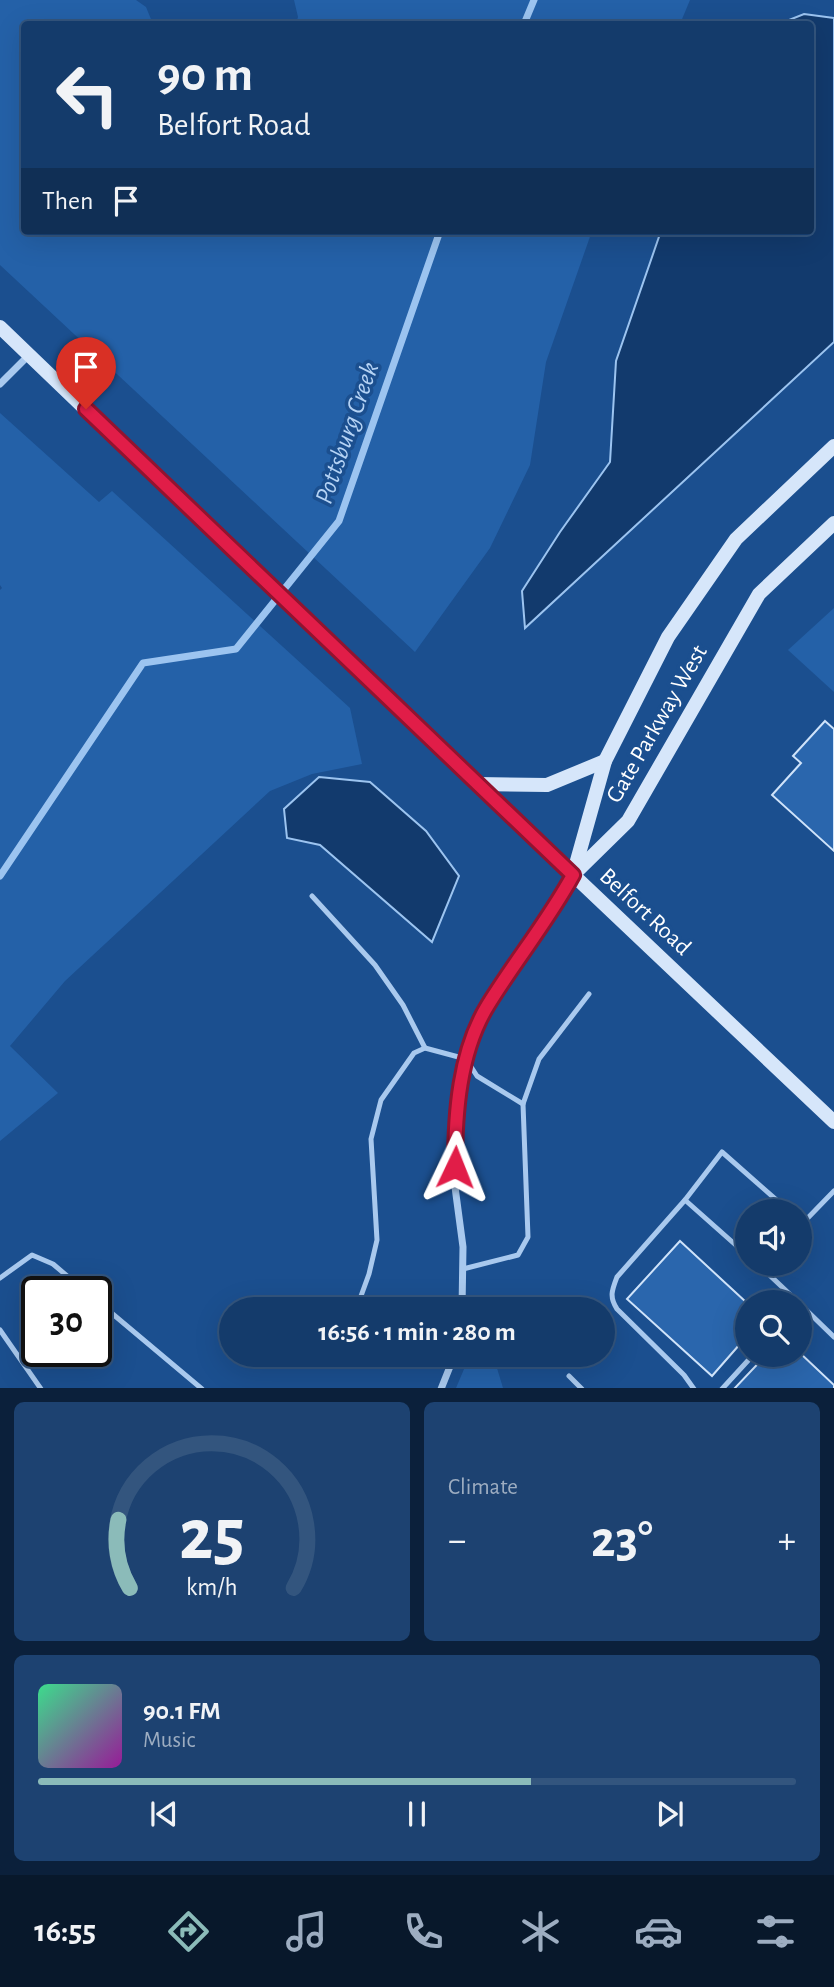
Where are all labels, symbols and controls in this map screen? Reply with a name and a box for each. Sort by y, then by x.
icon: left [42,49,133,140]
text: 90 m [157,51,253,100]
text: Belfort Road [157,109,311,141]
icon: arrive [107,182,145,220]
text: Then [42,188,93,214]
pin [56,337,116,409]
icon: arrive [67,348,105,386]
water label: Pottsburg Creek [311,359,383,507]
street label: Gate Parkway West [602,641,712,807]
street label: Belfort Road [595,864,695,960]
position arrow [418,1130,492,1204]
map controls [735,1199,812,1367]
button: sound [735,1199,812,1276]
speed limit sign: 30 [21,1276,112,1367]
button: search [735,1290,812,1367]
text: 16:56 · 1 min · 280 m [318,1319,516,1345]
text: Climate [448,1476,518,1499]
text: 25 [179,1500,245,1573]
text: 23° [591,1514,653,1566]
text: − [448,1522,466,1560]
text: + [778,1522,796,1560]
text: km/h [186,1574,238,1599]
text: 90.1 FM [143,1698,221,1724]
text: Music [143,1729,195,1752]
icon: previous [145,1795,183,1833]
icon: pause [398,1795,436,1833]
icon: next [651,1795,689,1833]
icon: directions [164,1907,213,1956]
icon: music [282,1907,331,1956]
icon: phone [399,1907,448,1956]
icon: climate [516,1907,565,1956]
icon: car [634,1907,683,1956]
icon: filters [751,1907,800,1956]
text: 16:55 [34,1915,96,1947]

